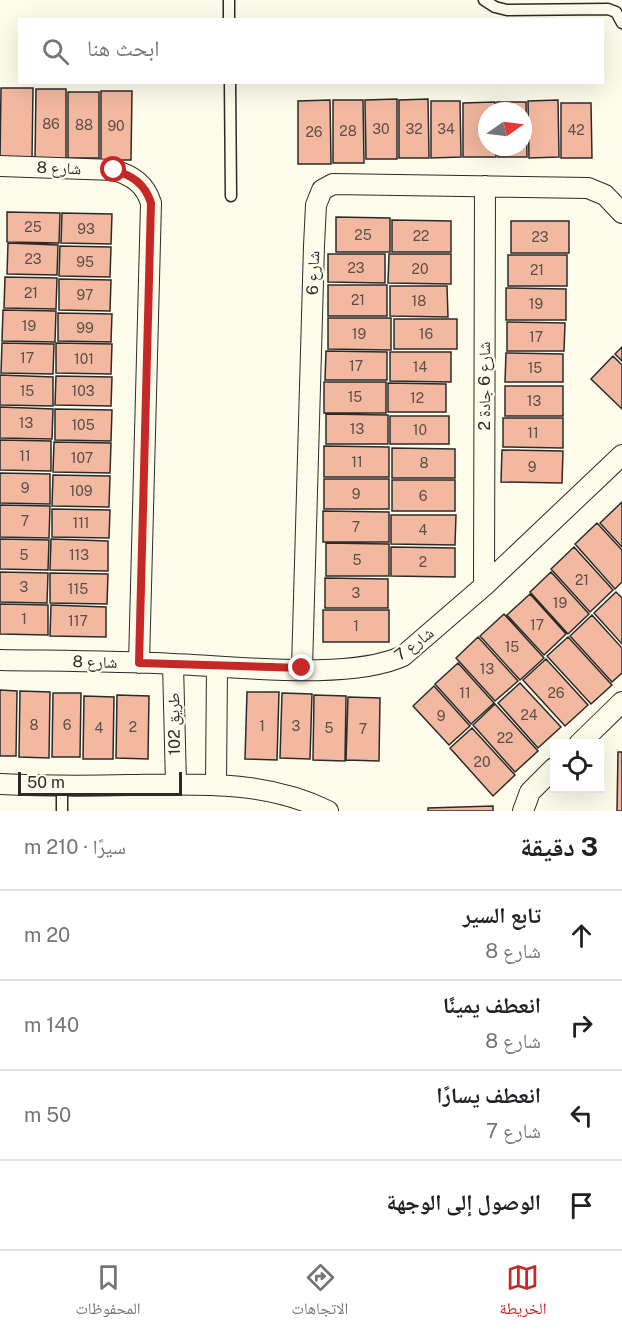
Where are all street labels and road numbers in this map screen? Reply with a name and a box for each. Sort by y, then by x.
street label: شارع 8 [36,158,82,179]
street label: شارع 6 [303,251,324,295]
street label: شارع 6 جادة 2 [475,342,495,430]
street label: شارع 7 [391,623,438,666]
street label: شارع 8 [72,652,118,673]
street label: طريق 102 [164,693,185,755]

